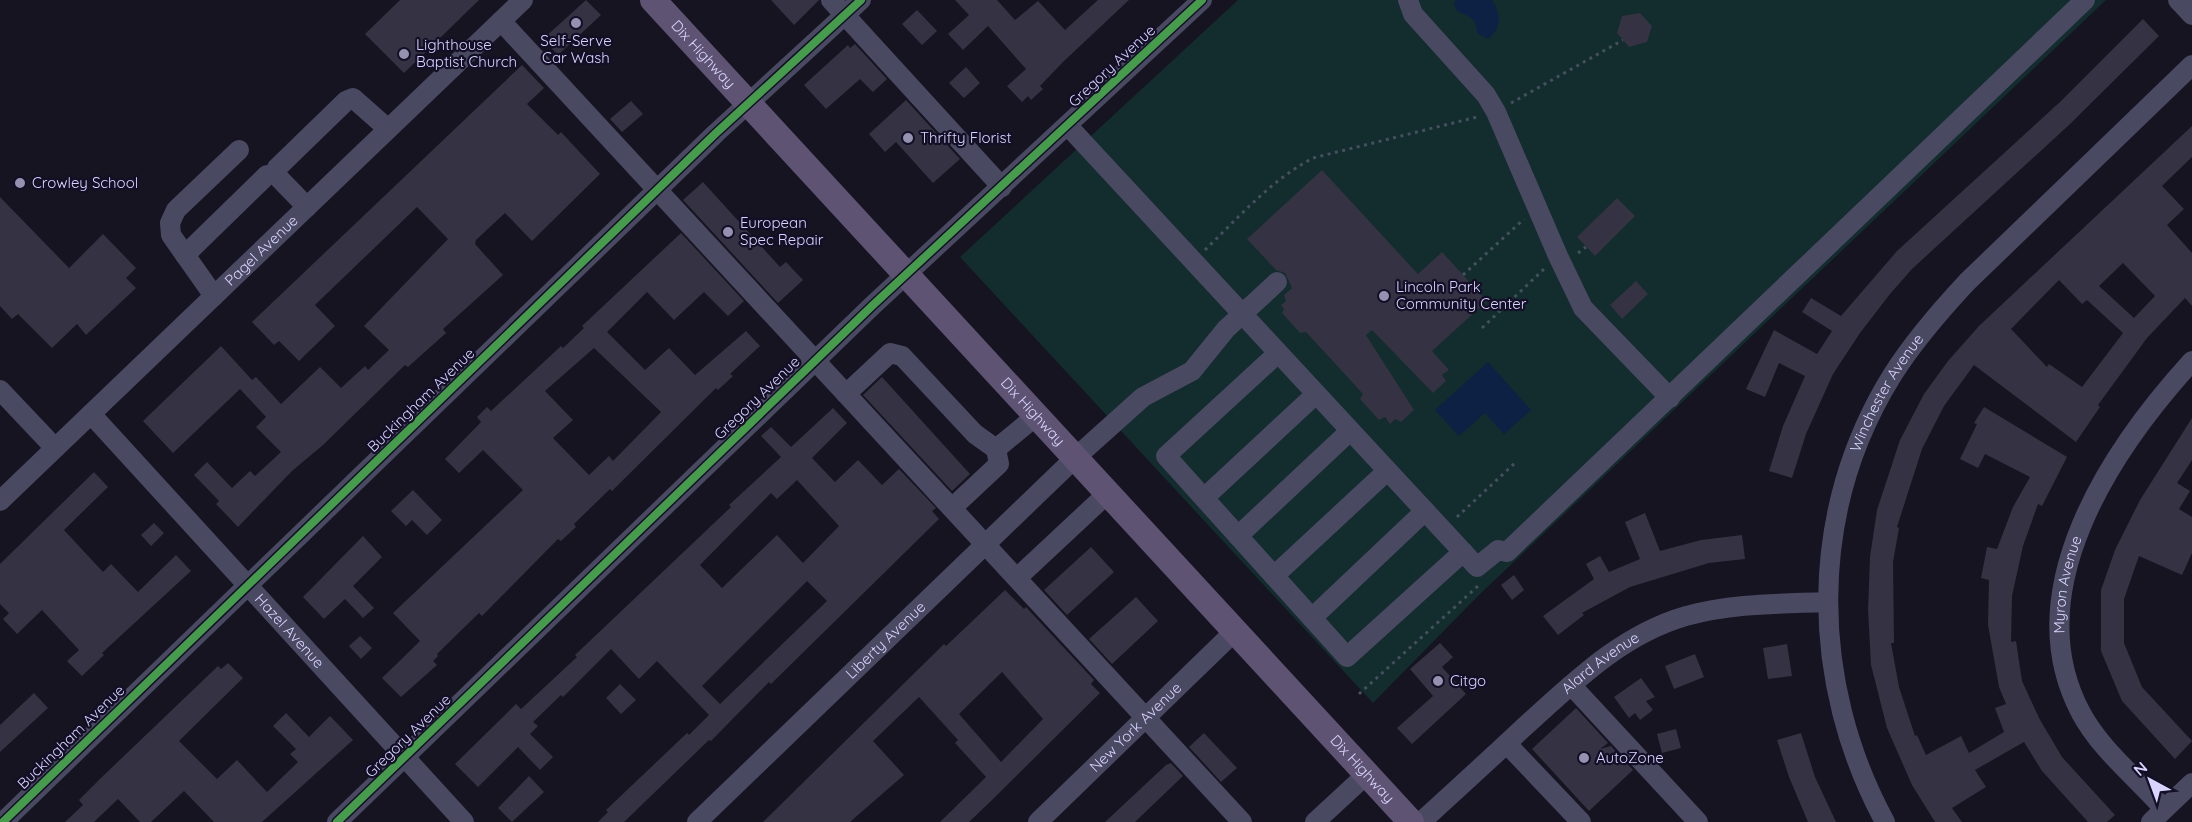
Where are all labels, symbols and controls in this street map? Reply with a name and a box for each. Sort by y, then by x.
marker: Self-Serve Car Wash [569,16,583,30]
street label: Dix Highway [667,16,740,92]
street label: Gregory Avenue [1064,20,1159,111]
place label: Self-Serve Car Wash [540,31,612,67]
place label: Lighthouse Baptist Church [416,35,517,71]
marker: Lighthouse Baptist Church [397,47,411,61]
place label: Thrifty Florist [920,128,1012,147]
marker: Thrifty Florist [901,131,915,145]
place label: Crowley School [32,173,138,192]
marker: Crowley School [13,176,27,190]
street label: Pagel Avenue [220,211,302,290]
place label: European Spec Repair [740,213,824,249]
marker: European Spec Repair [721,225,735,239]
place label: Lincoln Park Community Center [1396,277,1527,313]
marker: Lincoln Park Community Center [1377,289,1391,303]
street label: Winchester Avenue [1846,330,1927,454]
street label: Buckingham Avenue [363,343,478,456]
street label: Gregory Avenue [710,352,804,443]
street label: Dix Highway [997,373,1069,450]
street label: Myron Avenue [2049,533,2086,634]
street label: Hazel Avenue [251,589,329,672]
street label: Liberty Avenue [841,597,929,683]
street label: Alard Avenue [1557,628,1642,698]
place label: Citgo [1450,671,1486,690]
marker: Citgo [1431,674,1445,688]
street label: New York Avenue [1085,678,1185,776]
street label: Buckingham Avenue [13,680,128,793]
street label: Gregory Avenue [361,690,455,781]
street label: Dix Highway [1326,730,1399,807]
place label: AutoZone [1596,748,1664,767]
north arrow [2120,750,2180,810]
marker: AutoZone [1577,751,1591,765]
text: N [2129,757,2151,780]

